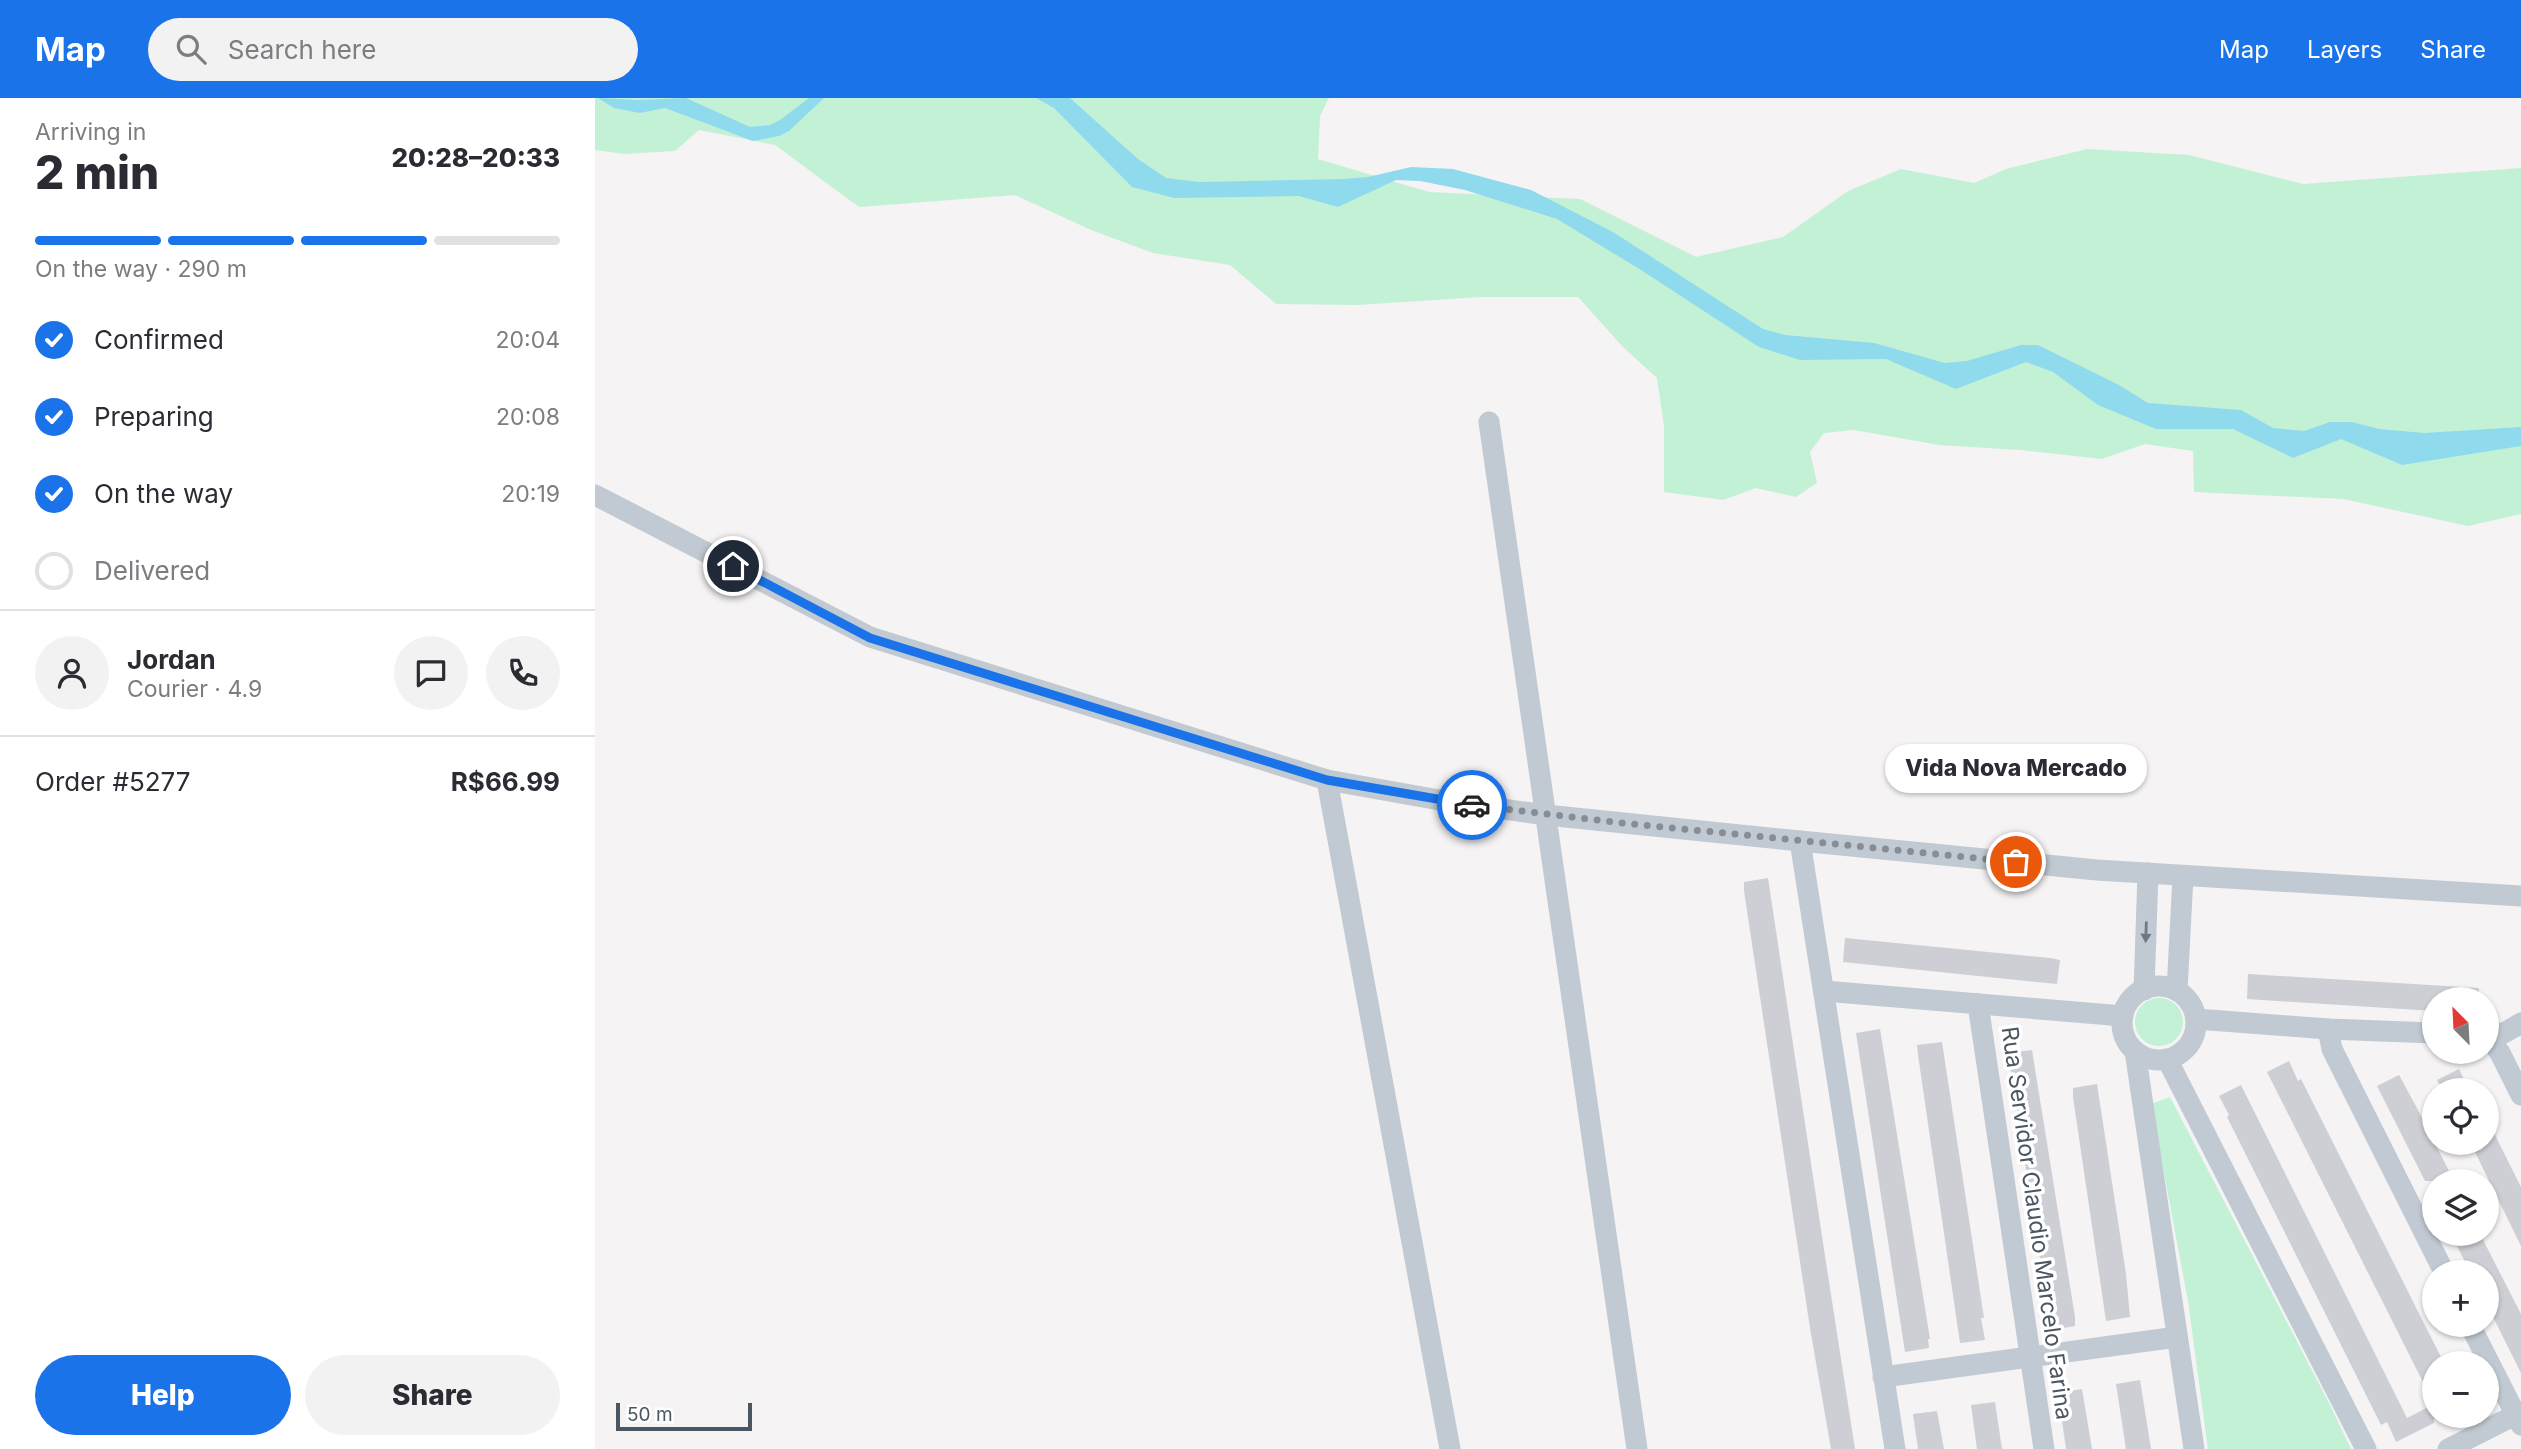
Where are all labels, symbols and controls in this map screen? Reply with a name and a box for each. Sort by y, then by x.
search box [148,18,638,81]
text: Map [35,29,106,69]
icon: search [172,30,210,68]
text: Search here [228,34,376,65]
text: Map [2219,35,2269,64]
text: Layers [2307,35,2382,64]
text: Share [2420,35,2486,64]
text: Arriving in [35,118,146,146]
text: 20:28–20:33 [392,142,560,173]
text: 2 min [35,144,159,200]
text: On the way · 290 m [35,255,247,283]
icon: check [35,321,73,359]
text: Confirmed [94,324,224,355]
text: 20:04 [495,326,560,354]
icon: check [35,398,73,436]
text: Preparing [94,401,214,432]
text: 20:08 [496,403,560,431]
icon: check [35,475,73,513]
text: On the way [94,478,233,509]
text: 20:19 [501,480,560,508]
pin [703,536,763,596]
icon: home [714,547,752,585]
text: Delivered [94,555,210,586]
button: person [35,636,109,710]
button: chat [394,636,468,710]
button: phone [486,636,560,710]
text: Jordan [127,644,216,675]
text: Courier · 4.9 [127,675,262,703]
callout: Vida Nova Mercado [1885,743,2147,792]
text: Vida Nova Mercado [1905,754,2127,782]
text: Order #5277 [35,766,190,797]
text: R$66.99 [451,766,560,797]
courier [1437,770,1507,840]
icon: car [1453,786,1491,824]
pin [1986,832,2046,892]
icon: bag [1997,843,2035,881]
one-way arrow [2140,921,2151,943]
north arrow [2422,987,2499,1064]
map controls [2422,987,2499,1428]
street label: Rua Servidor Claudio Marcelo Farina [1996,1025,2078,1421]
button: locate [2422,1078,2499,1155]
button: layers [2422,1169,2499,1246]
button: + [2422,1260,2499,1337]
button: − [2422,1351,2499,1428]
button: Help [35,1355,291,1435]
button: Share [305,1355,560,1435]
scale bar [616,1400,753,1432]
text: 50 m [627,1403,673,1426]

